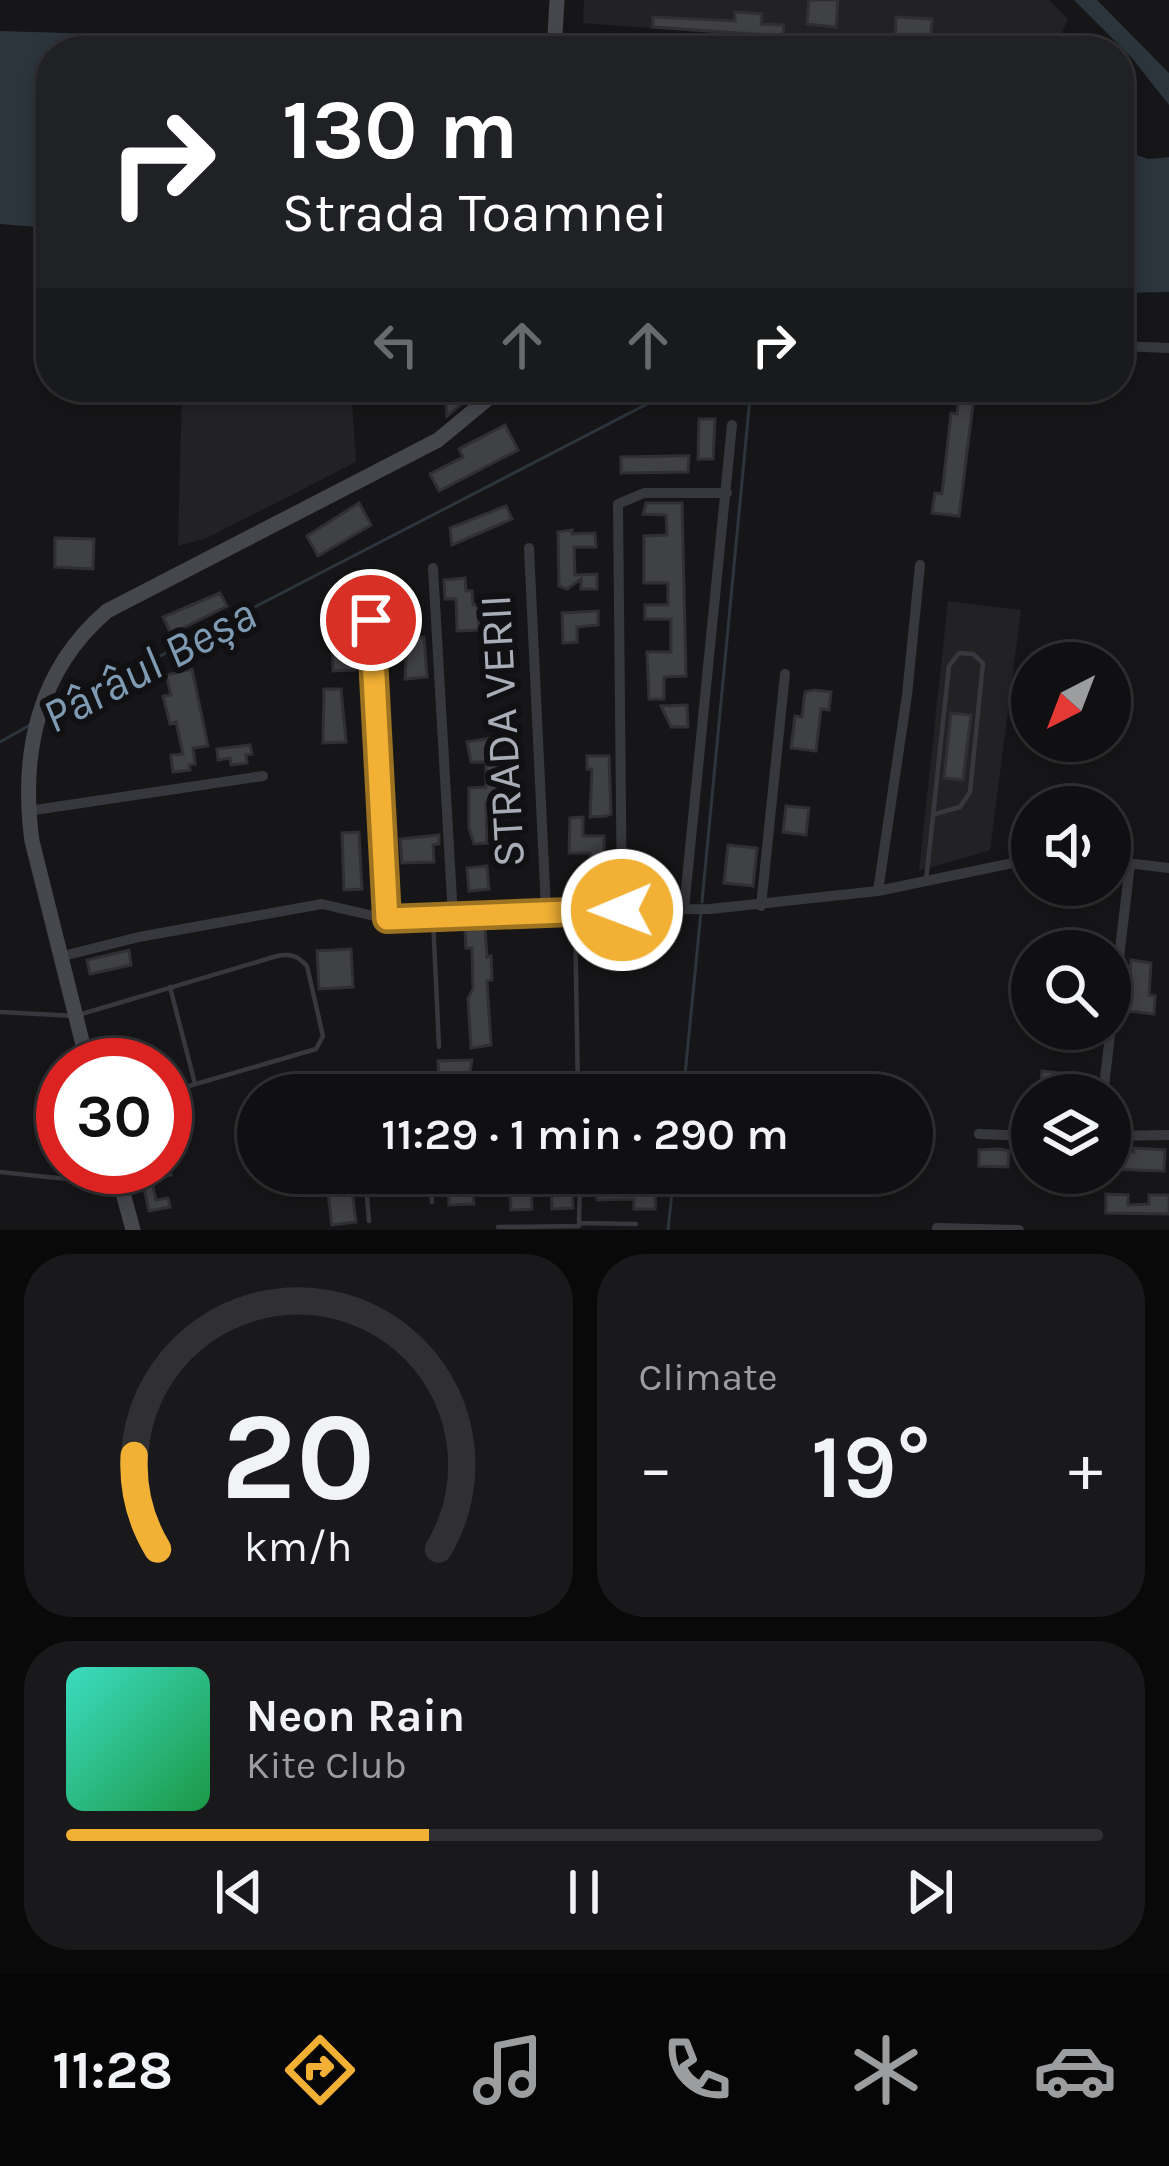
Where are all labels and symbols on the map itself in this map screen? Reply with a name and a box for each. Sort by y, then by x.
pin [320,569,422,671]
water label: Pârâul Beșa [33,586,265,744]
street label: STRADA VERII [469,593,535,869]
north arrow [1011,642,1131,762]
position arrow [559,847,685,973]
speed limit sign: 30 [36,1038,192,1194]

